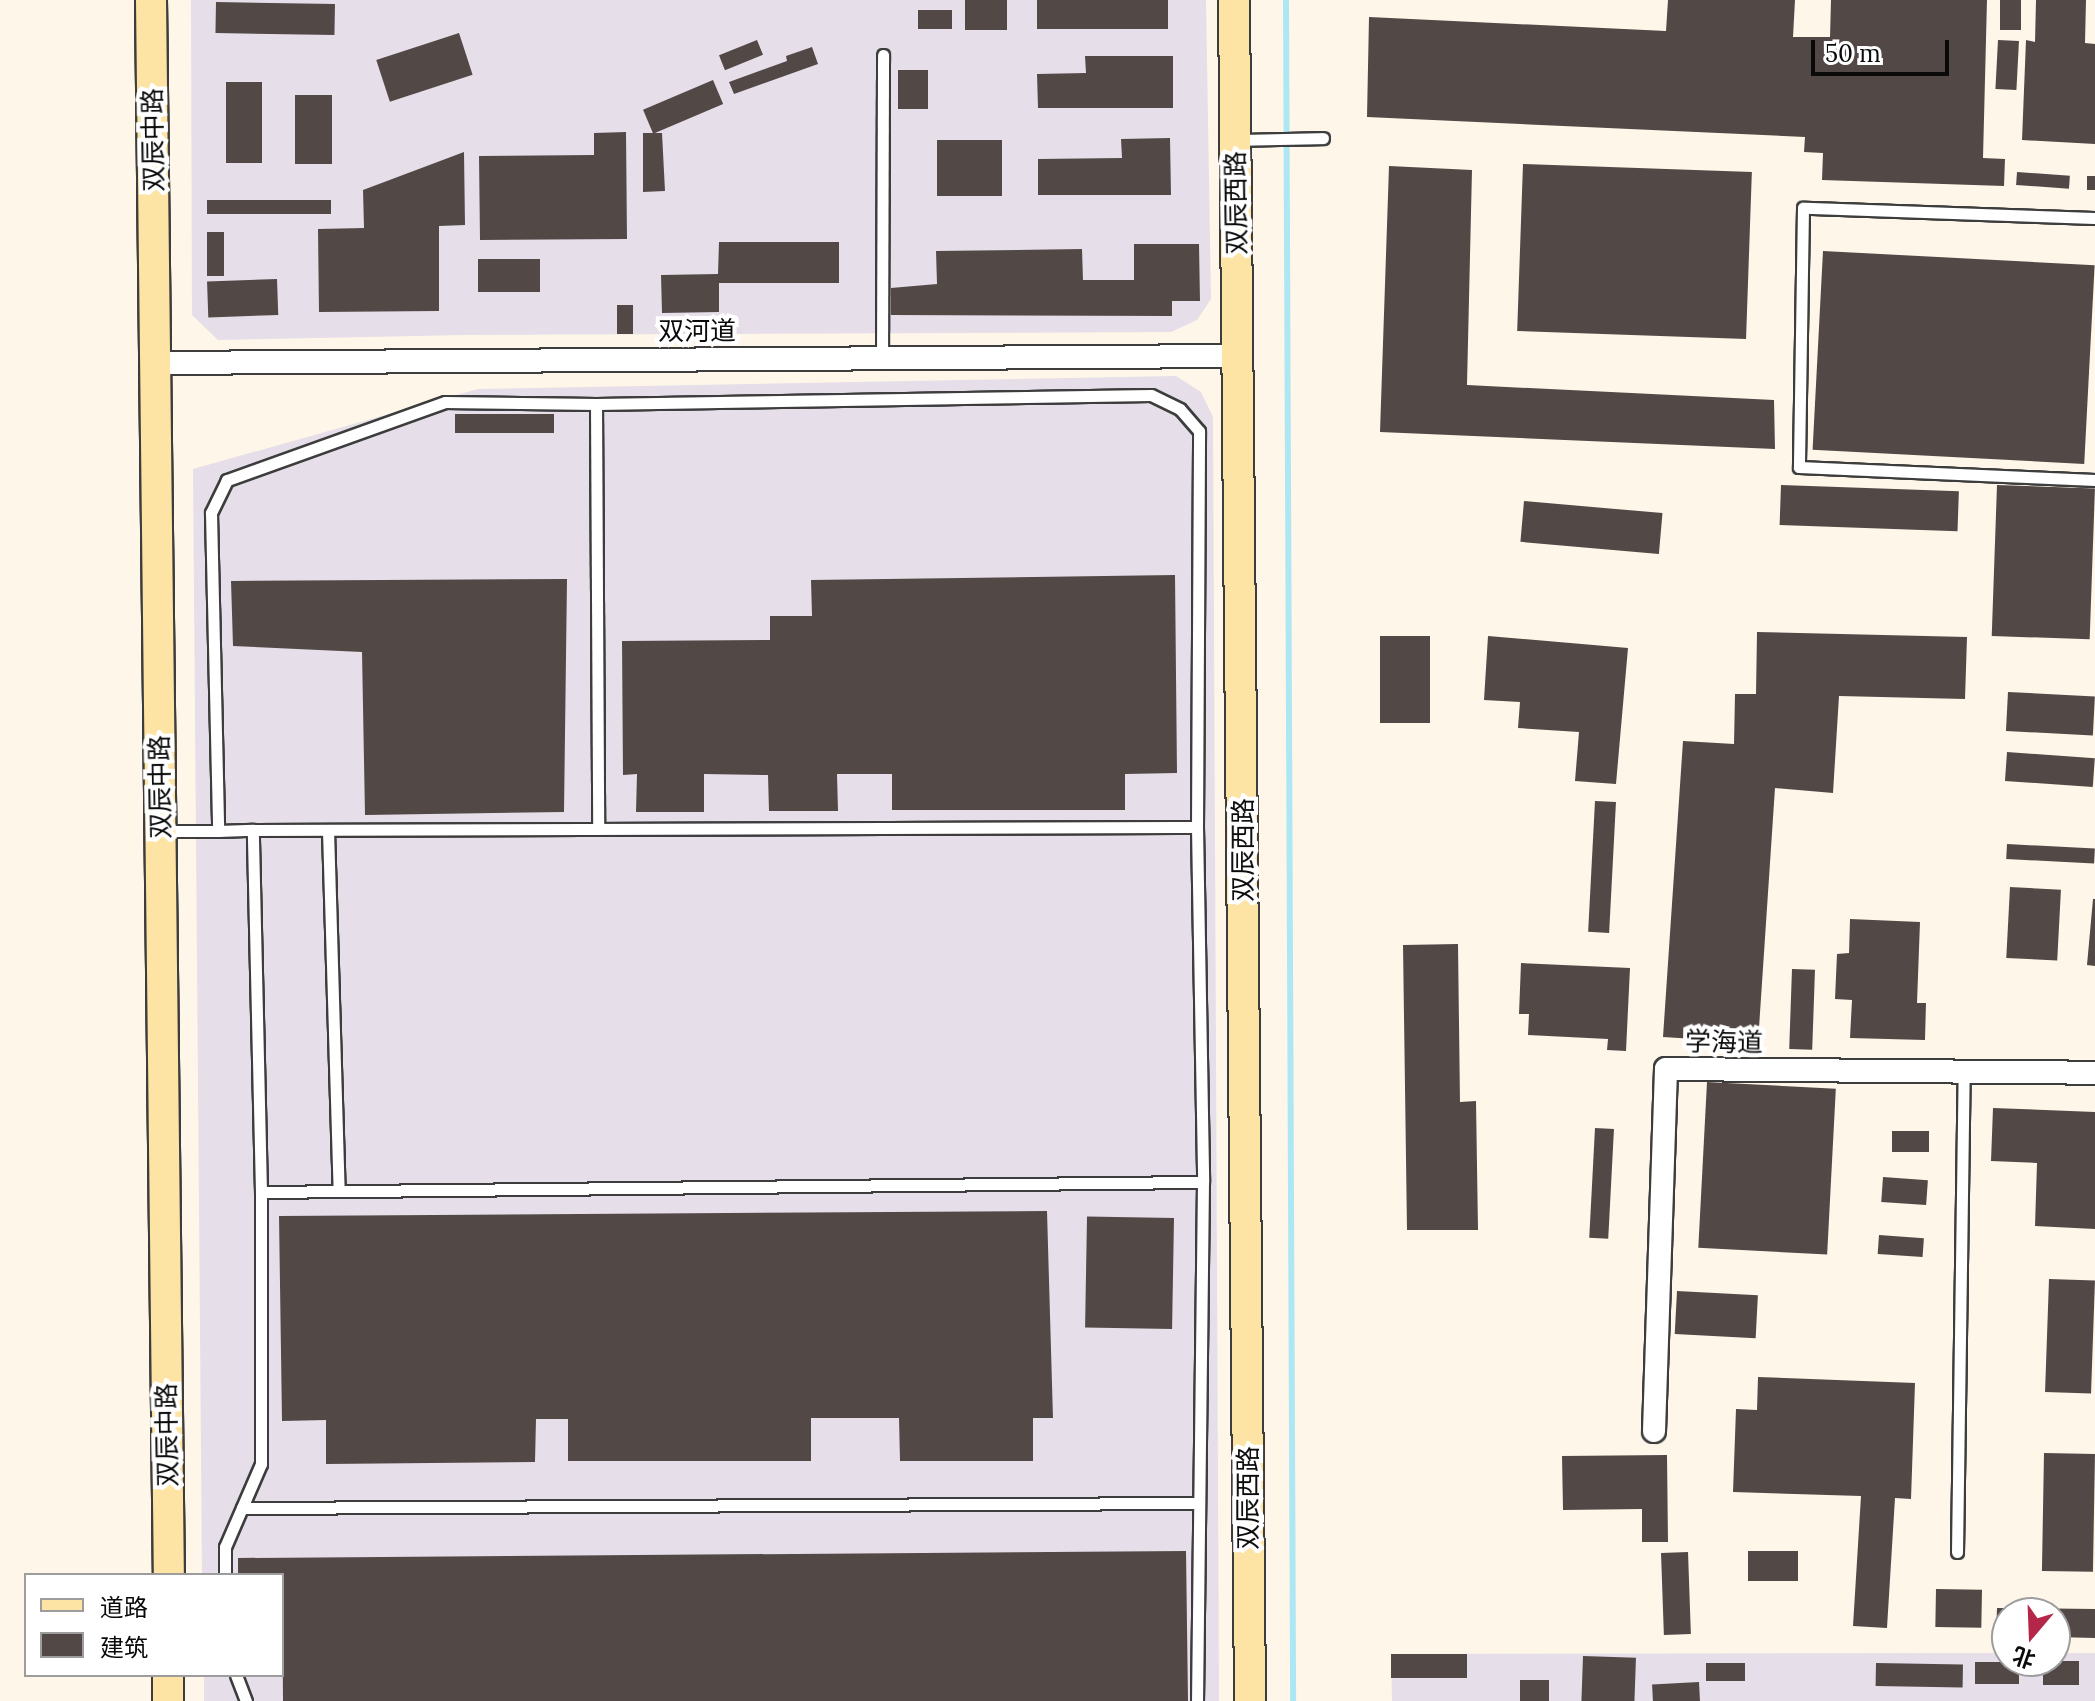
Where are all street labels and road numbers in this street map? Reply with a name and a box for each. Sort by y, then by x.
street label: 双辰中路 [136,88,170,192]
street label: 双辰西路 [1219,151,1253,255]
street label: 双河道 [658,315,736,347]
street label: 双辰中路 [143,735,177,839]
street label: 双辰西路 [1227,798,1259,902]
street label: 学海道 [1685,1026,1763,1058]
street label: 双辰中路 [150,1383,184,1487]
street label: 双辰西路 [1232,1446,1264,1550]

